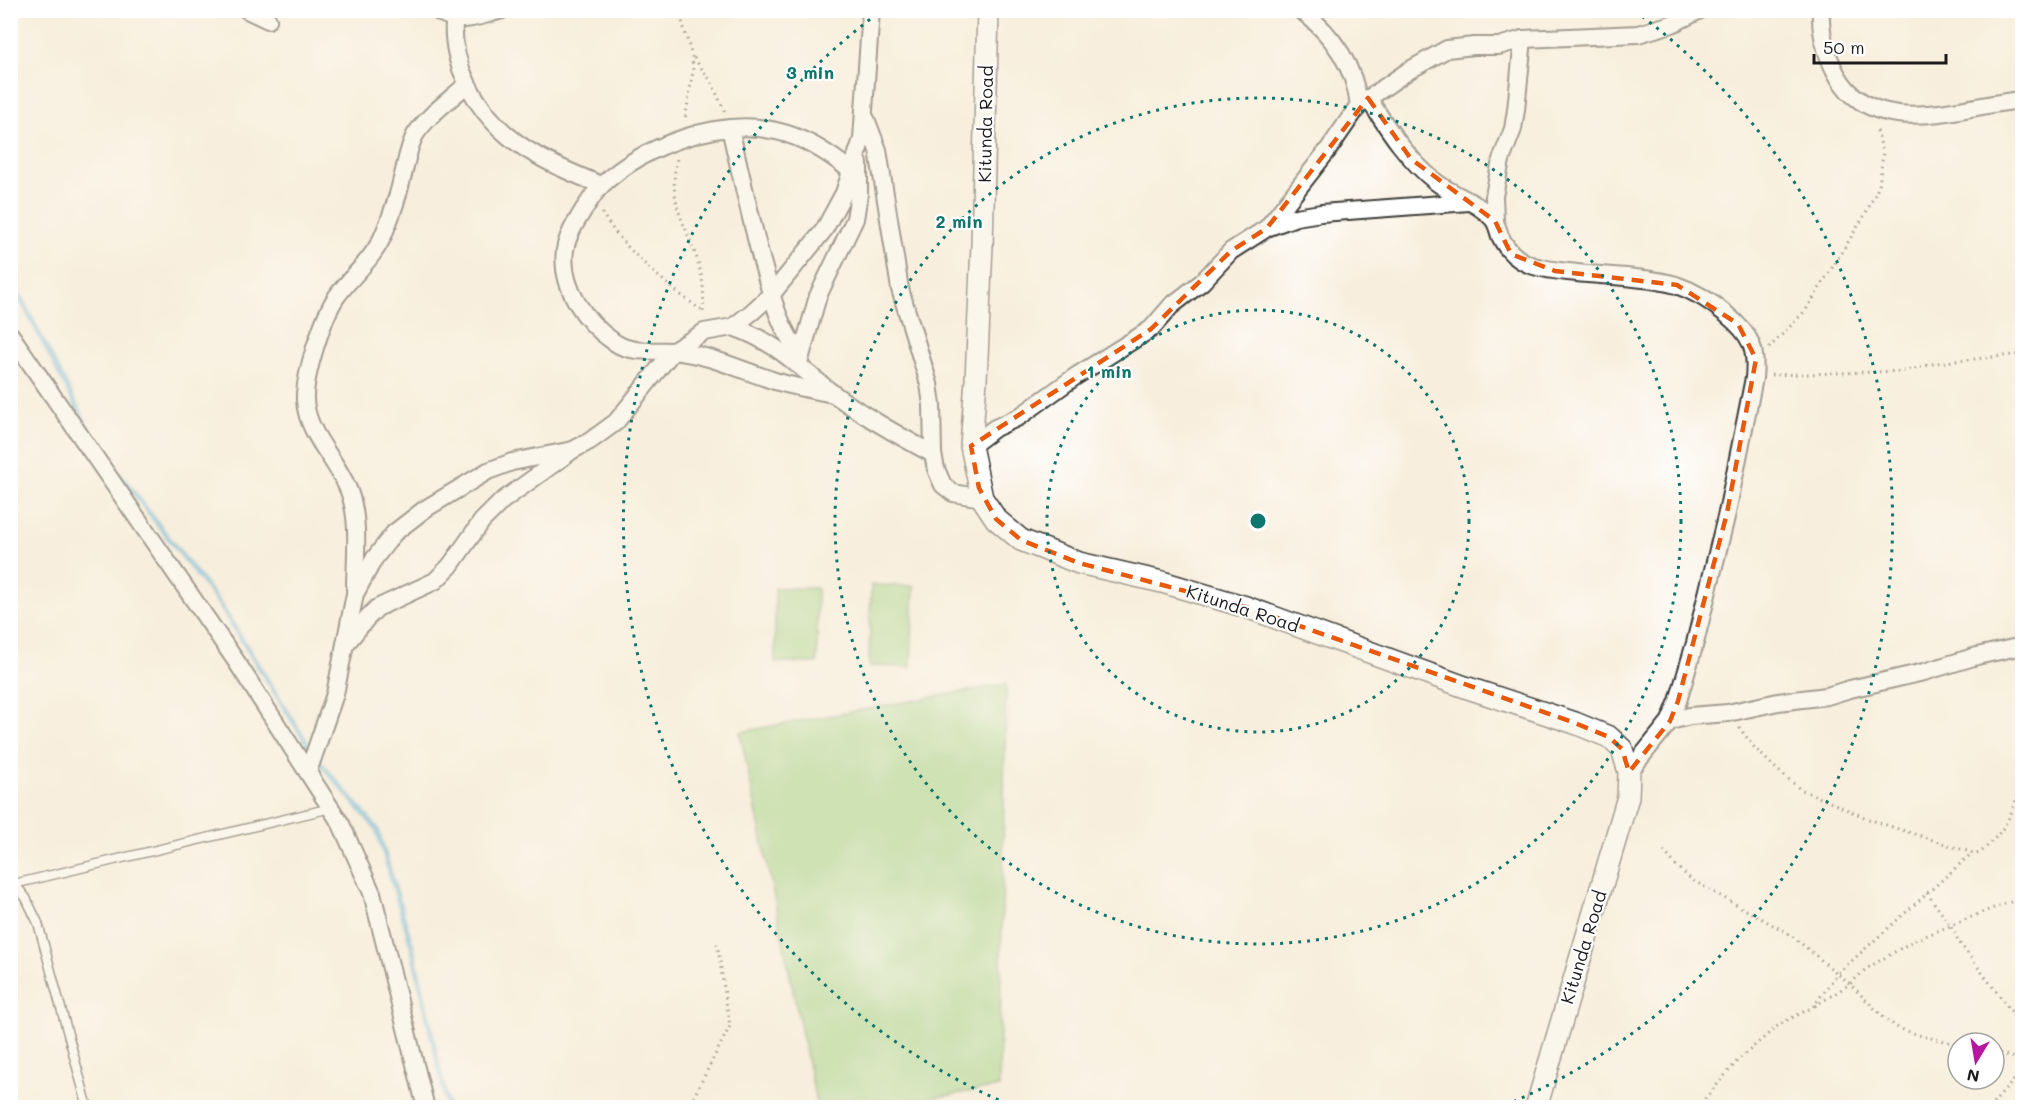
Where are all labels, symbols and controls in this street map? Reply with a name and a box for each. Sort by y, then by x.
scale bar [1814,27,1946,65]
text: 50 m [1823,35,1865,59]
text: 3 min [786,60,834,84]
street label: Kitunda Road [972,65,998,183]
text: 2 min [935,209,983,233]
text: 1 min [1086,359,1132,383]
centre of rings [1248,511,1268,531]
street label: Kitunda Road [1183,578,1303,638]
street label: Kitunda Road [1554,887,1612,1007]
north arrow [1946,1031,2006,1091]
text: N [1965,1065,1981,1088]

